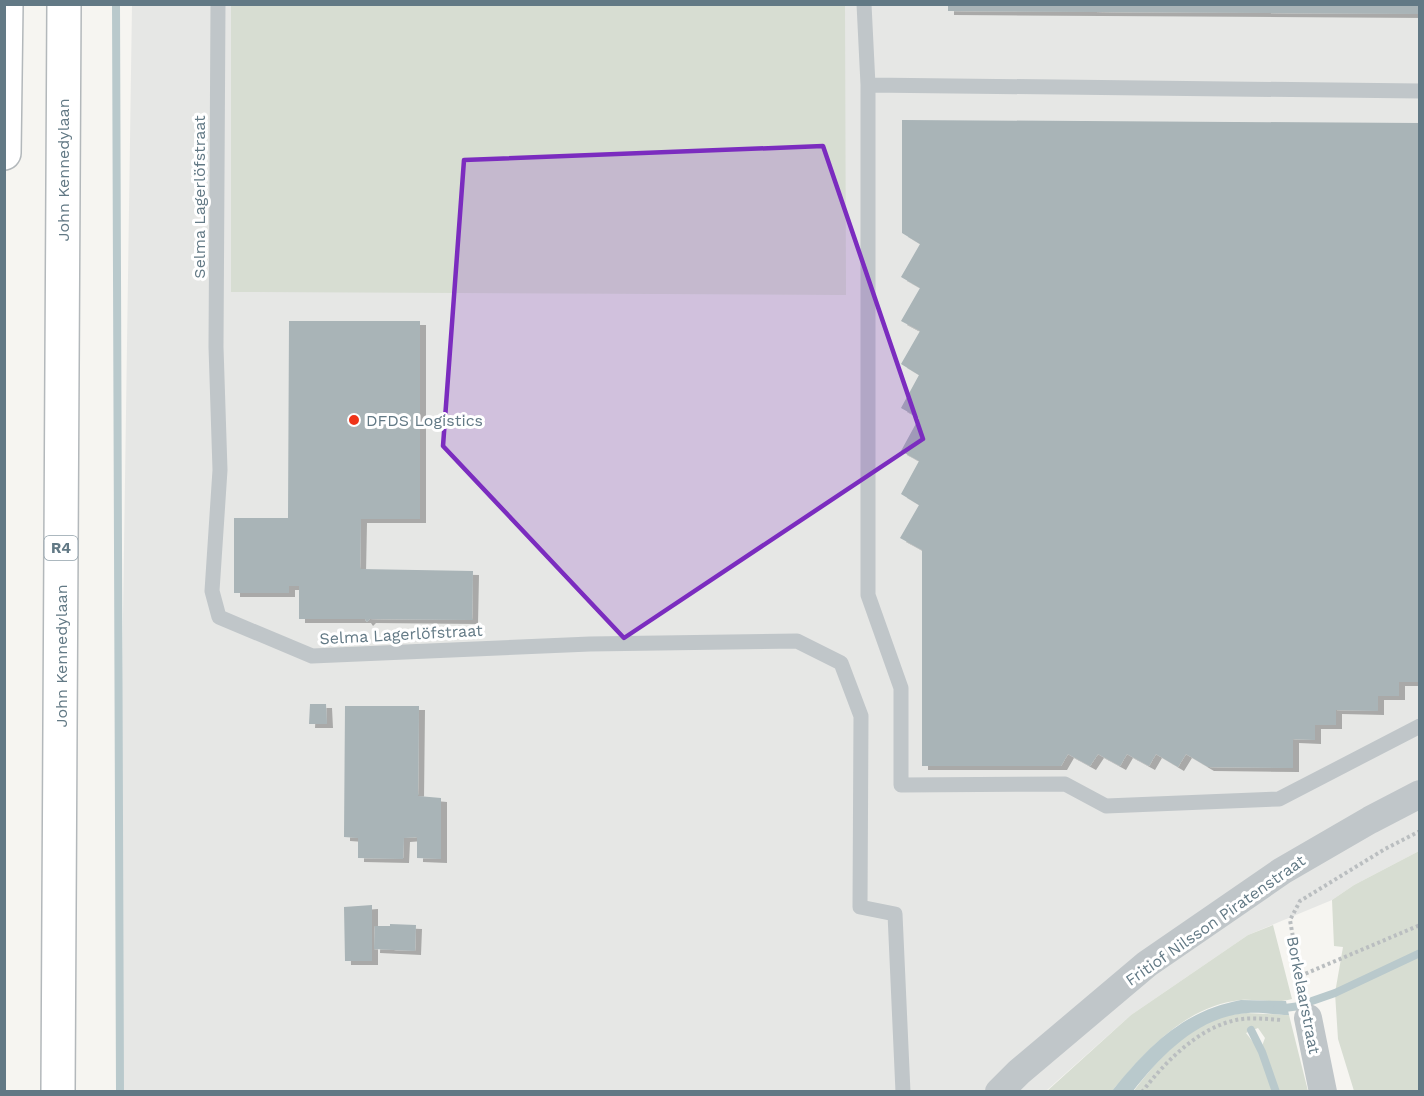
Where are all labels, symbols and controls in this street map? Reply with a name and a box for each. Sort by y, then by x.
street label: John Kennedylaan [54,98,73,242]
street label: Selma Lagerlöfstraat [190,115,209,279]
place label: DFDS Logistics [366,411,483,430]
marker: DFDS Logistics [347,413,361,427]
road number: R4 [44,536,78,560]
street label: John Kennedylaan [52,584,71,728]
street label: Selma Lagerlöfstraat [319,621,483,648]
street label: Fritiof Nilsson Piratenstraat [1122,851,1309,990]
street label: Borkelaarstraat [1283,935,1324,1056]

